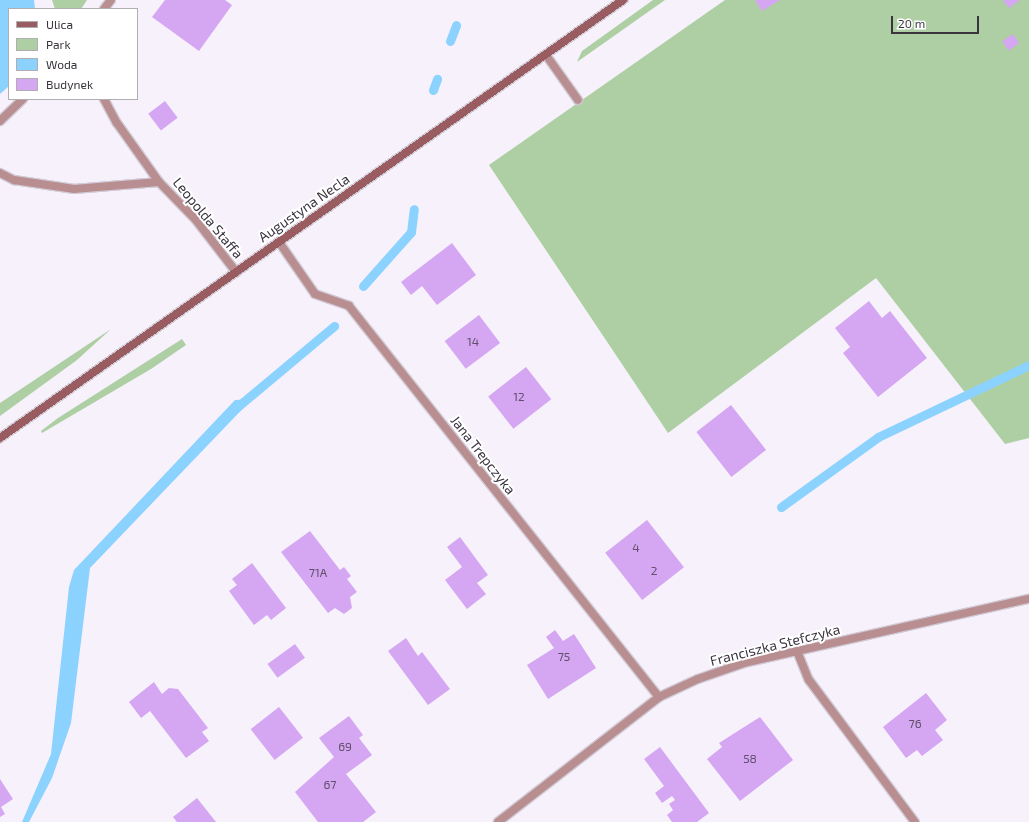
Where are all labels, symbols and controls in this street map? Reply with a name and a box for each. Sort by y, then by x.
legend [8,8,138,100]
scale bar [893,8,981,34]
text: 20 m [898,16,925,30]
text: Ulica [46,17,73,31]
text: Park [46,37,71,51]
text: Woda [46,57,77,71]
text: Budynek [46,77,93,91]
street label: Augustyna Necla [255,170,353,246]
street label: Leopolda Staffa [169,174,247,262]
house number: 14 [467,335,479,349]
house number: 12 [513,390,525,404]
street label: Jana Trepczyka [447,412,519,498]
house number: 4 [632,541,640,555]
house number: 2 [651,564,657,578]
house number: 71A [309,566,327,580]
street label: Franciszka Stefczyka [708,621,842,669]
house number: 75 [558,650,570,664]
house number: 76 [908,717,922,731]
house number: 69 [338,740,352,754]
house number: 58 [743,752,757,766]
house number: 67 [323,778,337,792]

